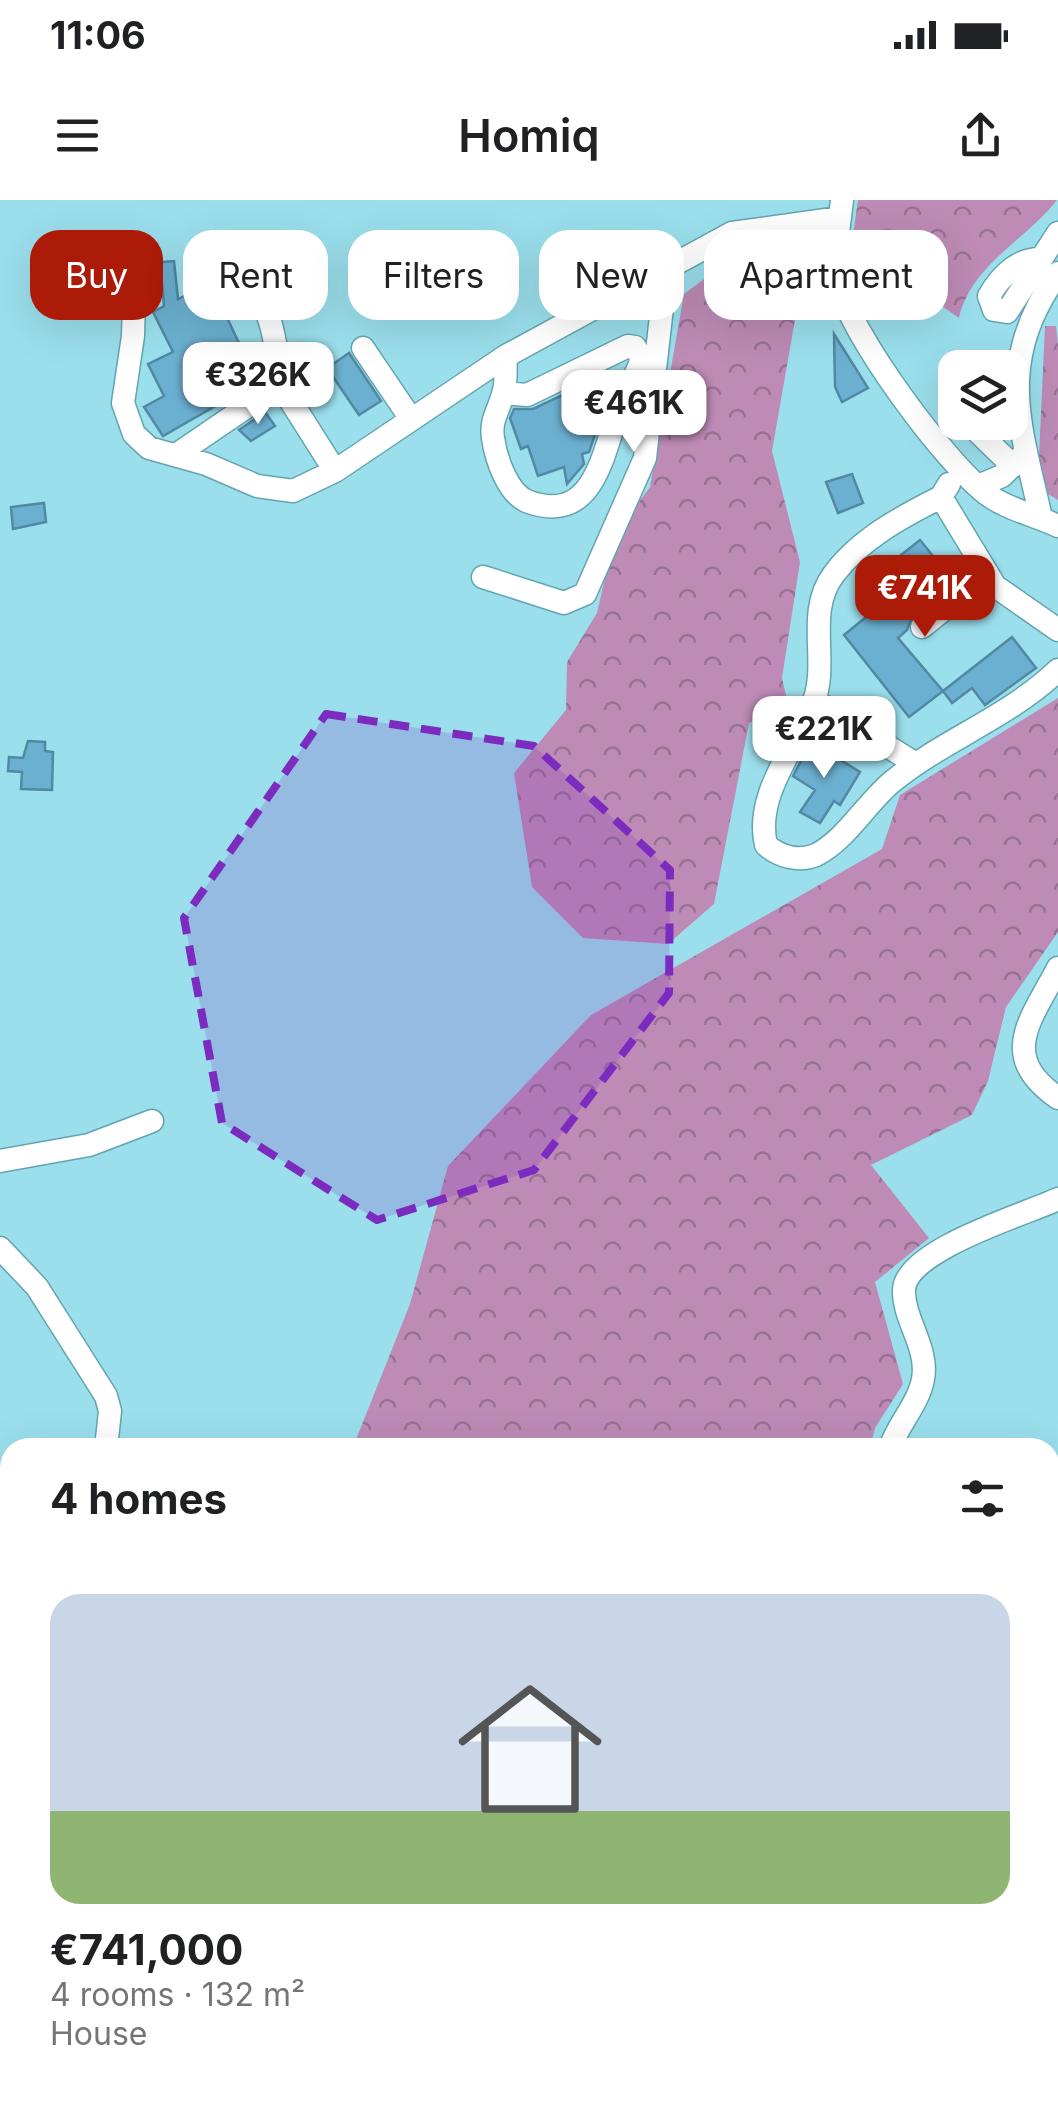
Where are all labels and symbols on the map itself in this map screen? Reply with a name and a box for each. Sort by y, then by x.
pin: €326K [188,342,328,427]
pin: €461K [564,370,704,455]
pin: €741K [855,555,995,640]
pin: €221K [754,696,894,781]

